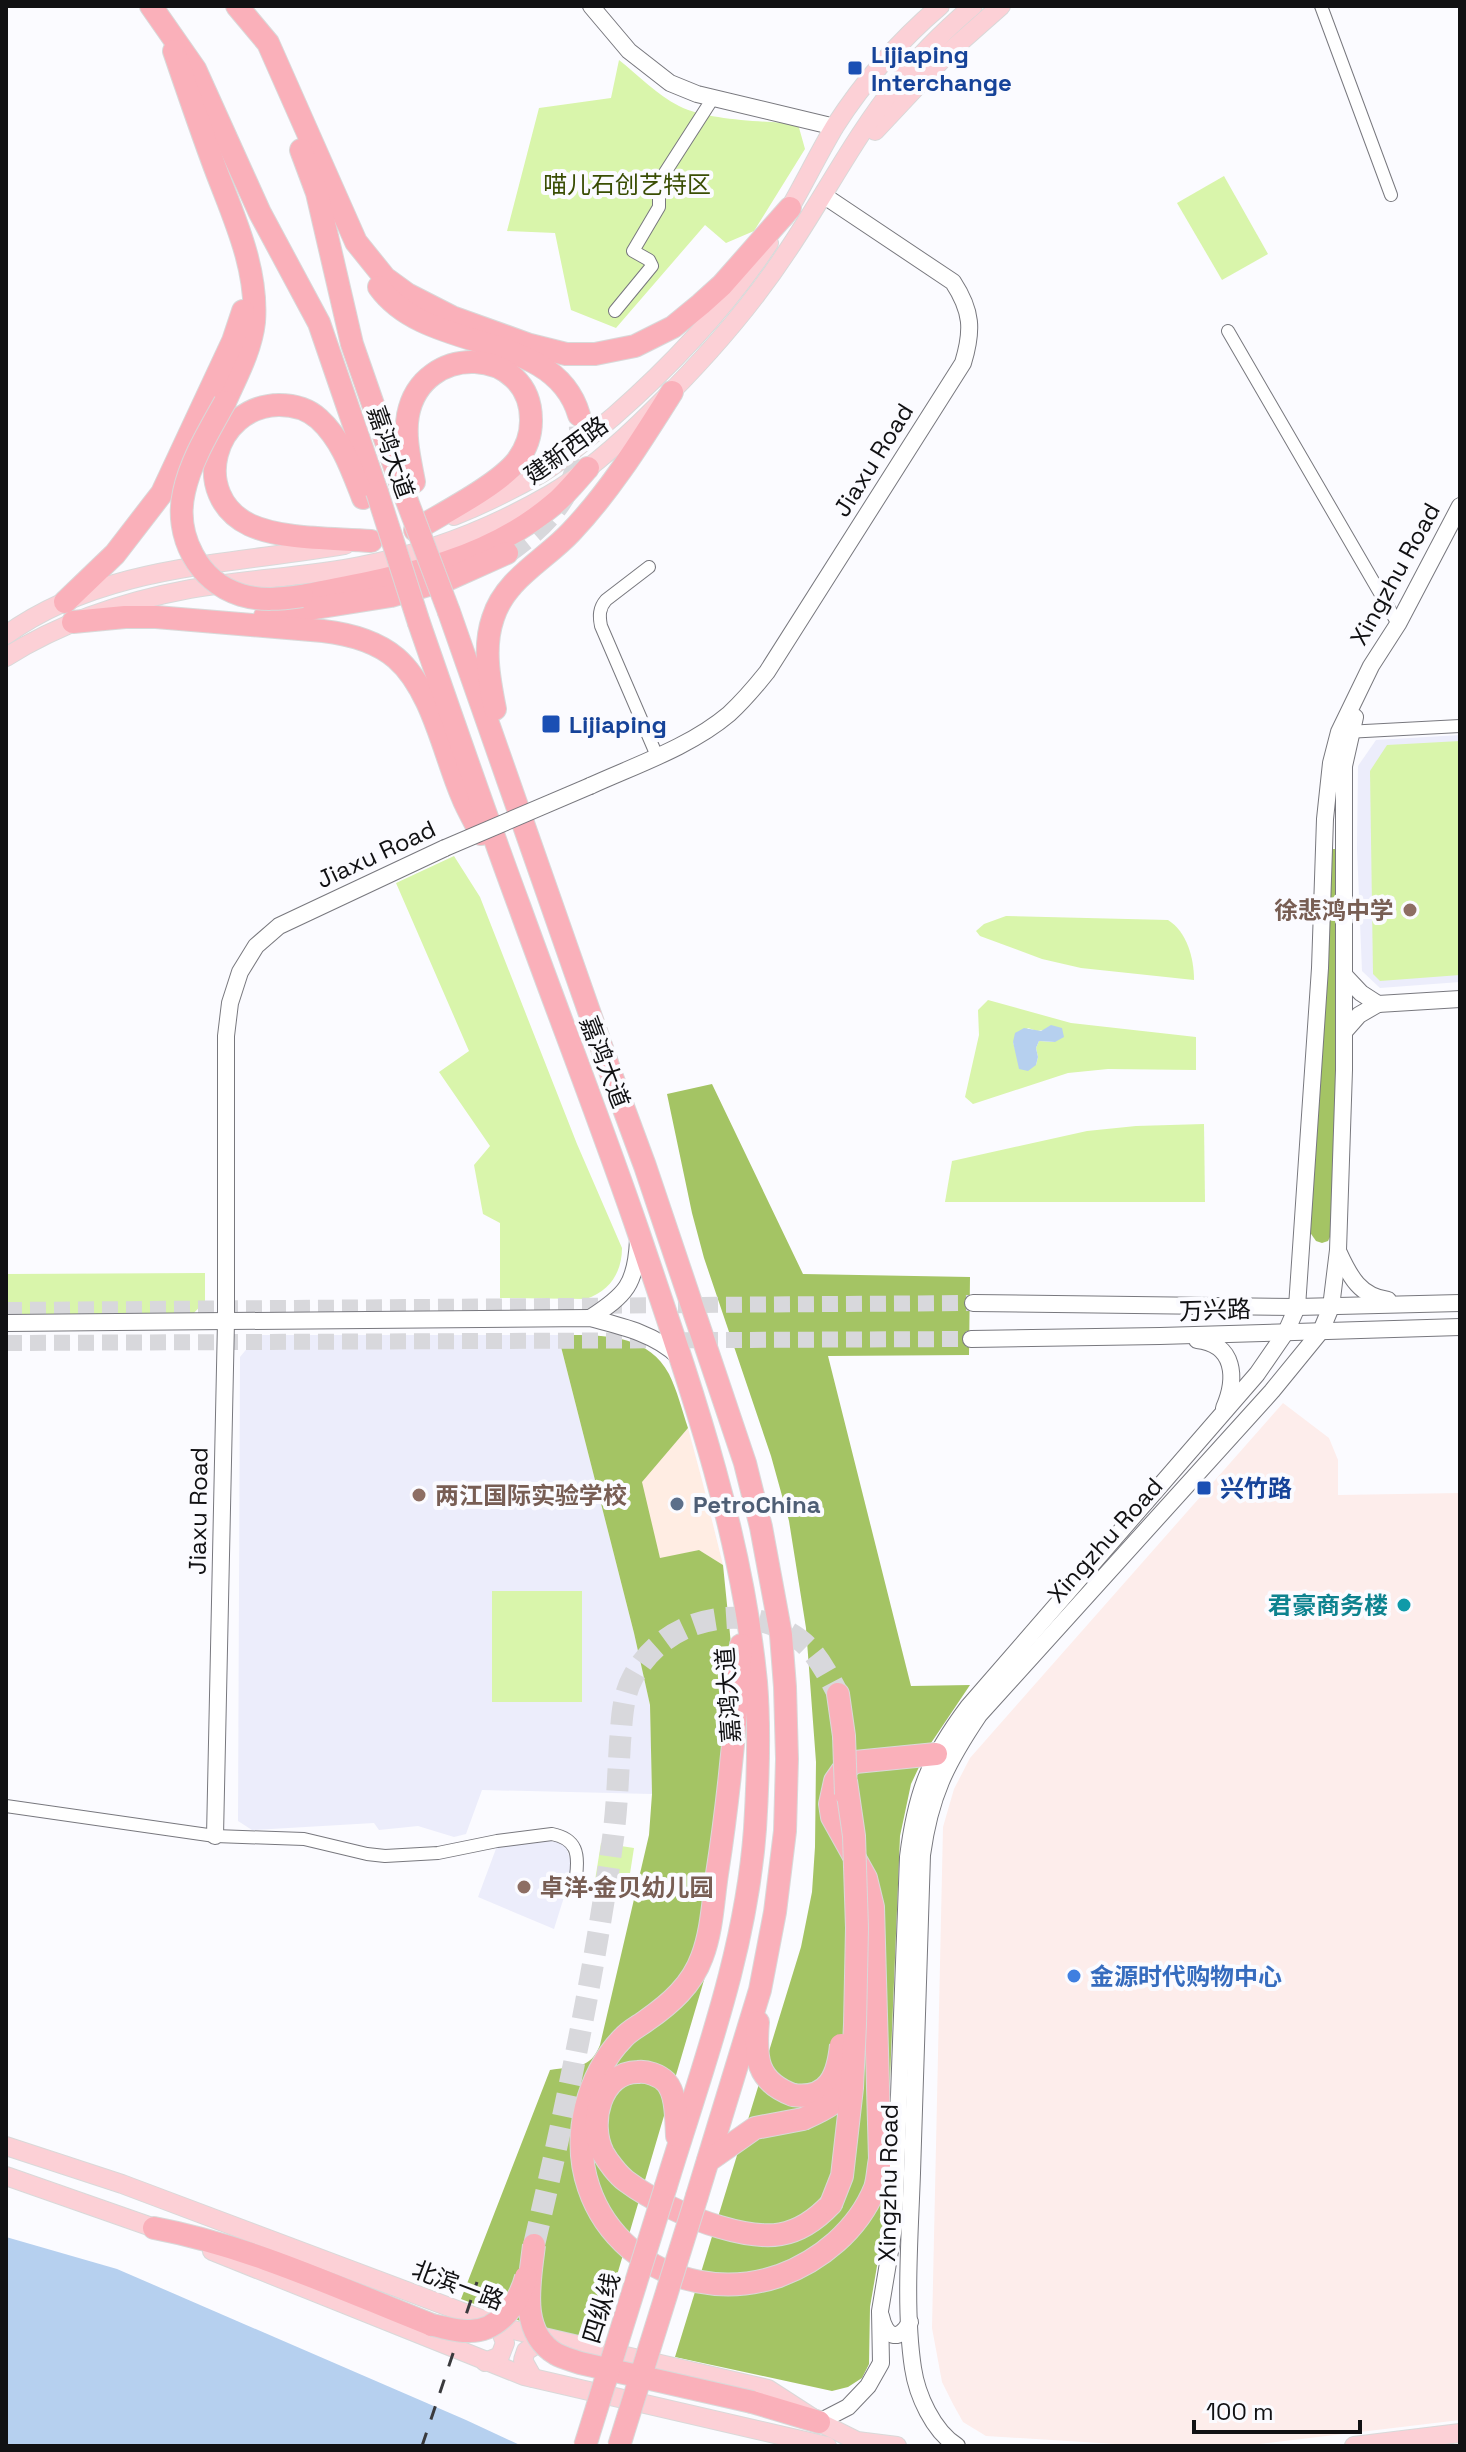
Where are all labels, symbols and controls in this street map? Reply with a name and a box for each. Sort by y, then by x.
place label: Lijiaping Interchange [871,39,1012,98]
marker: Lijiaping Interchange [846,59,864,77]
park label: 喵儿石创艺特区 [543,169,711,200]
street label: Jiaxu Road [826,398,920,522]
street label: 嘉鸿大道 [361,402,421,502]
street label: 建新西路 [518,409,614,491]
street label: Xingzhu Road [1343,497,1447,651]
place label: Lijiaping [569,709,667,740]
marker: Lijiaping [540,713,562,735]
street label: Jiaxu Road [311,813,441,895]
place label: 徐悲鸿中学 [1274,895,1394,926]
marker: 徐悲鸿中学 [1401,901,1419,919]
street label: 嘉鸿大道 [573,1012,637,1112]
street label: 万兴路 [1178,1293,1252,1327]
street label: Jiaxu Road [181,1447,215,1575]
street label: Xingzhu Road [1041,1471,1169,1609]
place label: 兴竹路 [1220,1473,1292,1504]
marker: 兴竹路 [1195,1479,1213,1497]
place label: 两江国际实验学校 [435,1480,627,1511]
marker: 两江国际实验学校 [410,1486,428,1504]
place label: PetroChina [693,1489,821,1520]
marker: PetroChina [668,1495,686,1513]
place label: 君豪商务楼 [1268,1590,1388,1621]
marker: 君豪商务楼 [1395,1596,1413,1614]
street label: 嘉鸿大道 [709,1646,747,1744]
place label: 卓洋·金贝幼儿园 [540,1872,713,1903]
marker: 卓洋·金贝幼儿园 [515,1878,533,1896]
place label: 金源时代购物中心 [1090,1961,1282,1992]
marker: 金源时代购物中心 [1065,1967,1083,1985]
street label: Xingzhu Road [871,2104,905,2262]
street label: 北滨一路 [408,2253,508,2317]
street label: 四纵线 [576,2269,626,2347]
scale bar [1194,2384,1360,2434]
text: 100 m [1206,2396,1274,2427]

